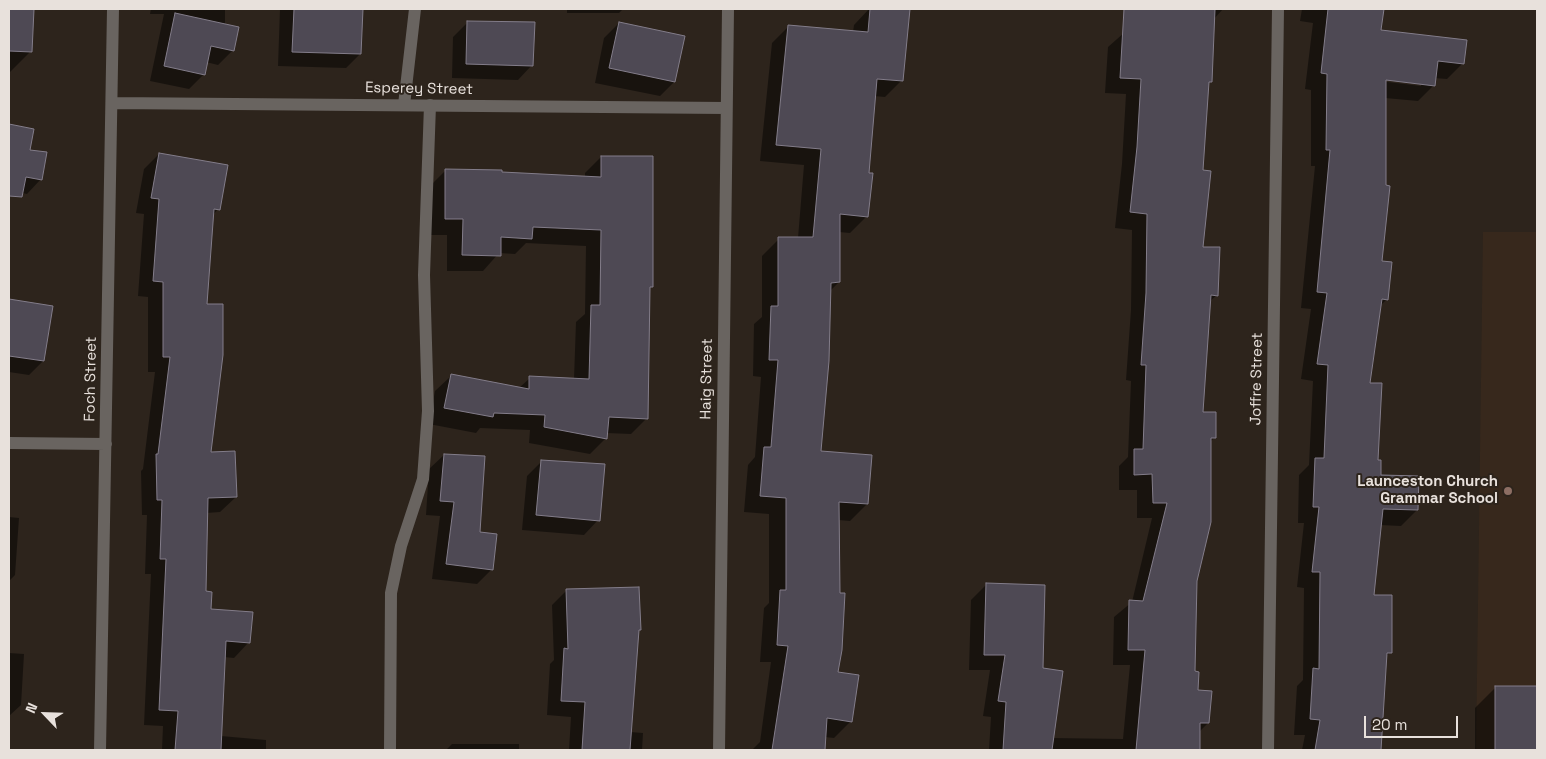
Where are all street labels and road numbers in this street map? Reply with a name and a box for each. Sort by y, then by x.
street label: Esperey Street [365,79,473,99]
street label: Joffre Street [1247,332,1267,426]
street label: Foch Street [81,336,101,422]
street label: Haig Street [697,338,717,420]

